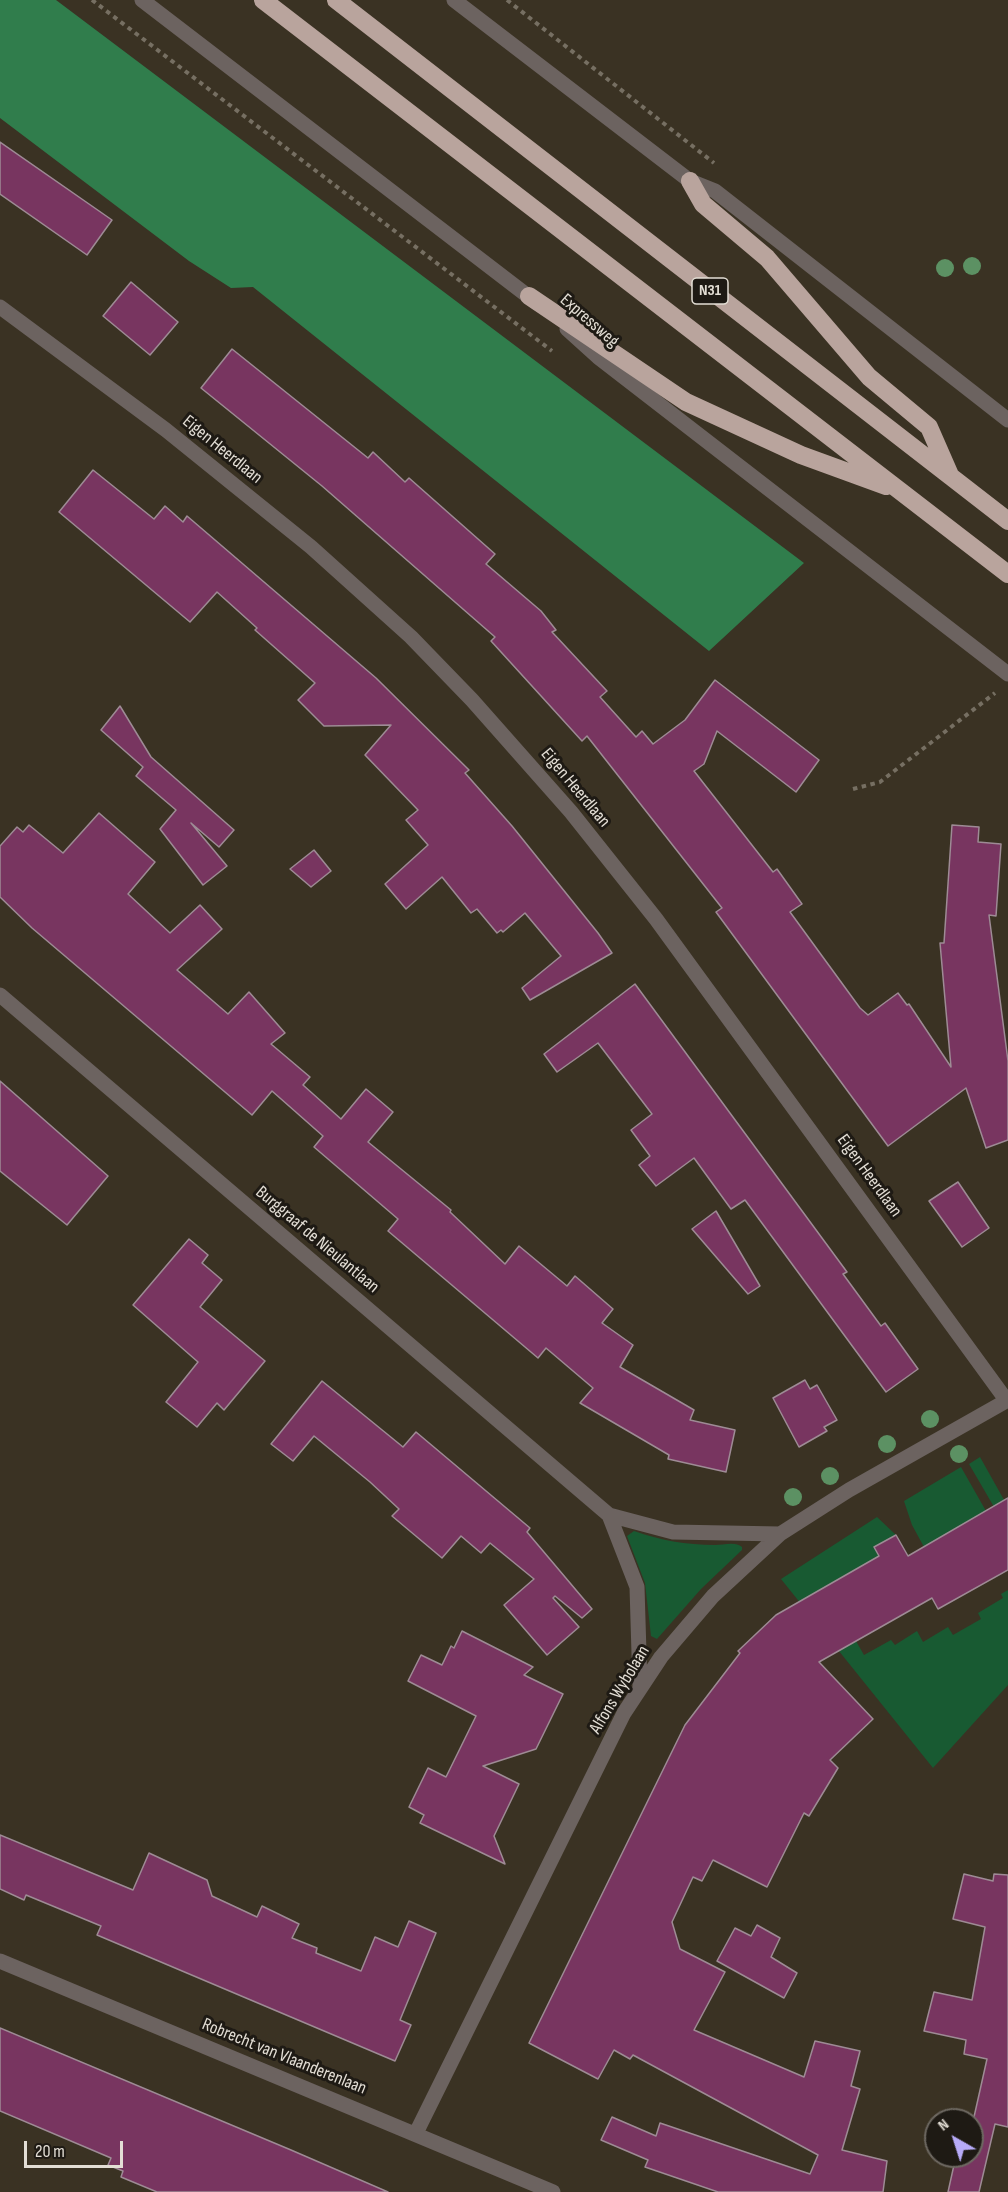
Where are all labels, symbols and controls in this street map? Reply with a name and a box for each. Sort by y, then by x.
road number: N31 [692,278,728,304]
street label: Expressweg [555,290,623,352]
street label: Eigen Heerdlaan [178,411,266,489]
street label: Eigen Heerdlaan [536,744,614,832]
street label: Eigen Heerdlaan [832,1131,906,1221]
street label: Burggraaf de Nieulantlaan [251,1182,383,1298]
street label: Alfons Wybolaan [585,1642,655,1738]
street label: Robrecht van Vlaanderenlaan [199,2014,369,2100]
north arrow [924,2108,984,2168]
text: N [934,2115,953,2135]
scale bar [27,2129,126,2167]
text: 20 m [35,2141,65,2162]

